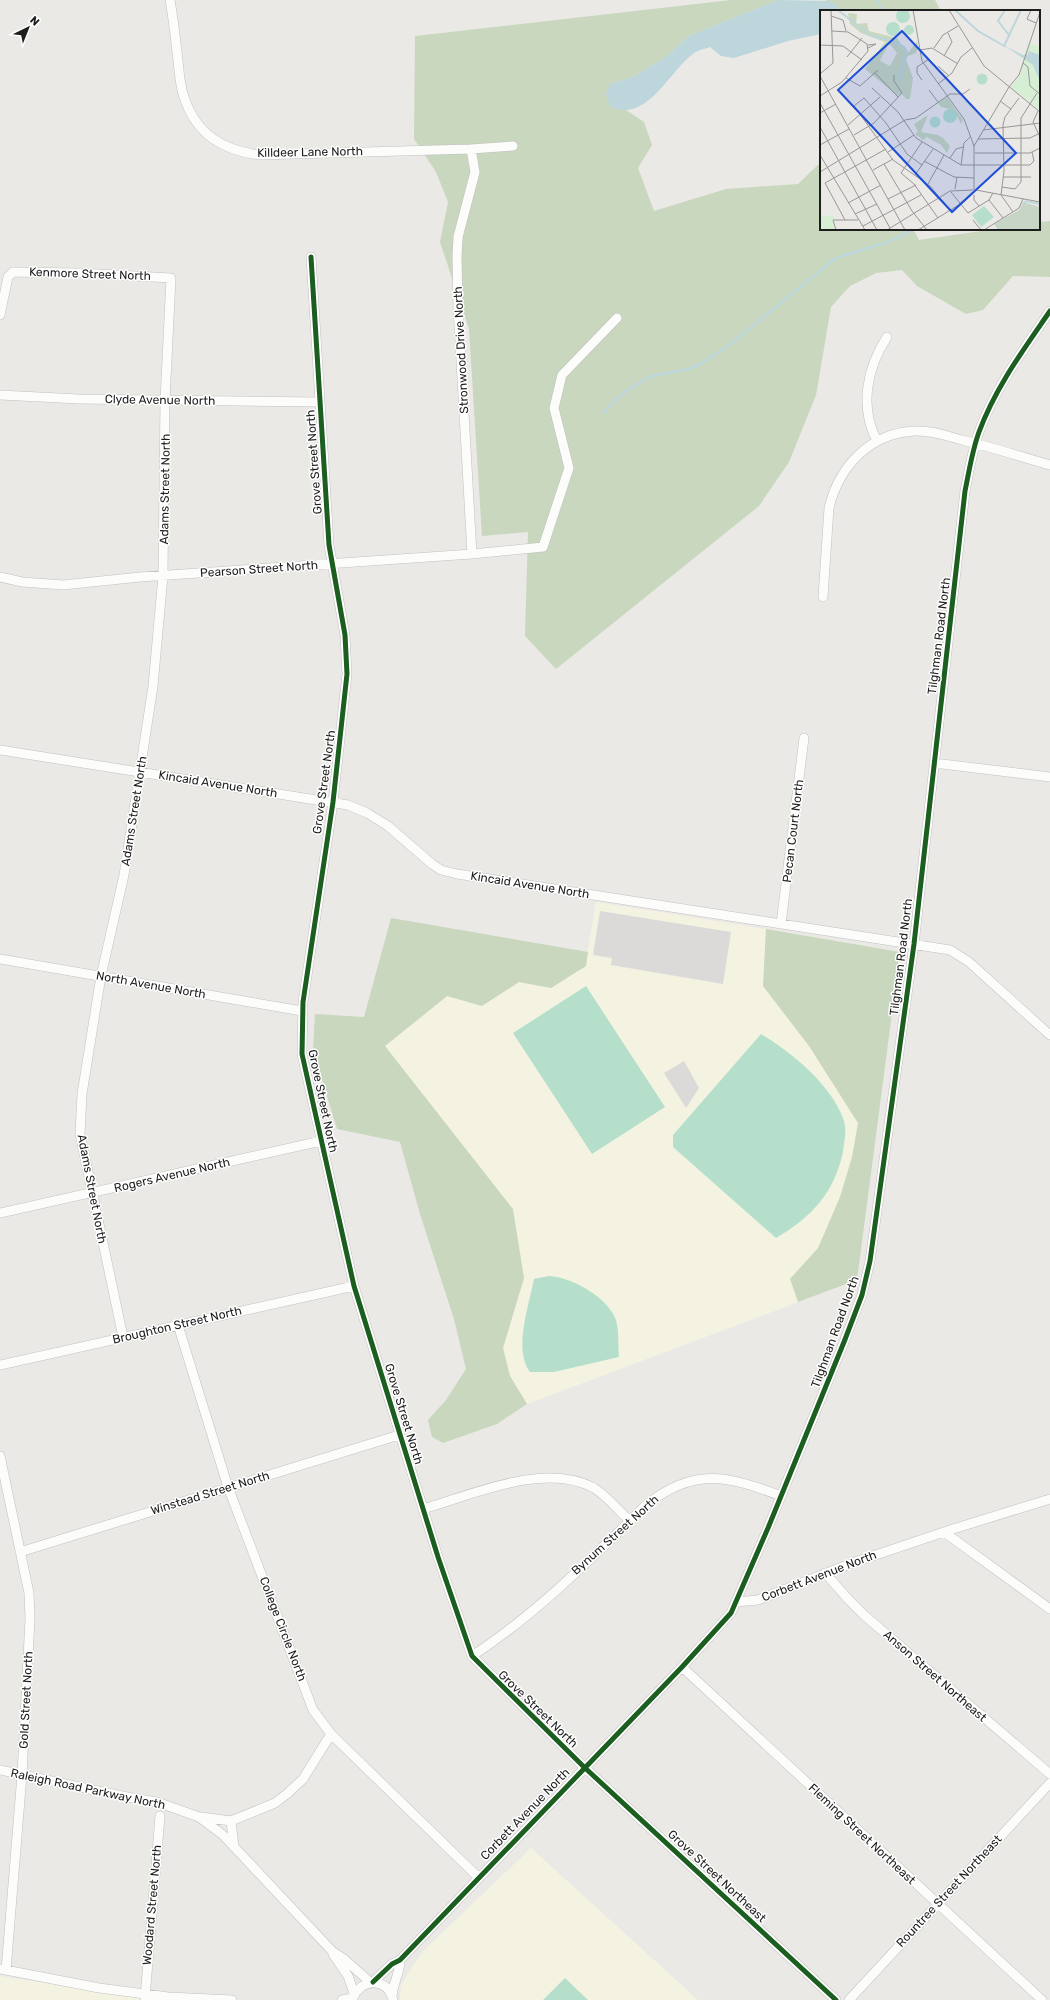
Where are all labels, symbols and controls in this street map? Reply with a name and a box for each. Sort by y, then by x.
north arrow [8,8,48,48]
inset map [820,10,1040,230]
text: N [27,14,42,29]
street label: Killdeer Lane North [257,144,363,160]
street label: Kenmore Street North [29,265,151,283]
street label: Stronwood Drive North [451,286,471,414]
street label: Clyde Avenue North [105,392,215,408]
street label: Grove Street North [303,409,325,515]
street label: Adams Street North [157,433,173,545]
street label: Pearson Street North [200,558,318,580]
street label: Tilghman Road North [925,577,953,695]
street label: Grove Street North [310,729,338,835]
street label: Adams Street North [118,755,150,867]
street label: Kincaid Avenue North [158,768,278,800]
street label: Pecan Court North [780,779,806,883]
street label: Kincaid Avenue North [470,869,590,901]
street label: Tilghman Road North [887,898,915,1016]
street label: North Avenue North [95,968,207,1002]
street label: Grove Street North [305,1048,341,1154]
street label: Adams Street North [75,1133,109,1245]
street label: Rogers Avenue North [113,1155,231,1195]
street label: Tilghman Road North [808,1274,862,1390]
street label: Broughton Street North [111,1303,243,1347]
street label: Grove Street North [382,1362,426,1466]
street label: Winstead Street North [149,1468,271,1518]
street label: Bynum Street North [569,1492,661,1578]
street label: Corbett Avenue North [760,1548,878,1604]
street label: College Circle North [257,1575,309,1683]
street label: Anson Street Northeast [881,1627,990,1725]
street label: Gold Street North [16,1651,36,1749]
street label: Grove Street North [495,1668,581,1750]
street label: Corbett Avenue North [478,1765,572,1863]
street label: Raleigh Road Parkway North [9,1766,167,1812]
street label: Fleming Street Northeast [806,1781,919,1887]
street label: Grove Street Northeast [665,1827,769,1925]
street label: Rountree Street Northeast [893,1832,1005,1950]
street label: Woodard Street North [140,1844,164,1966]

